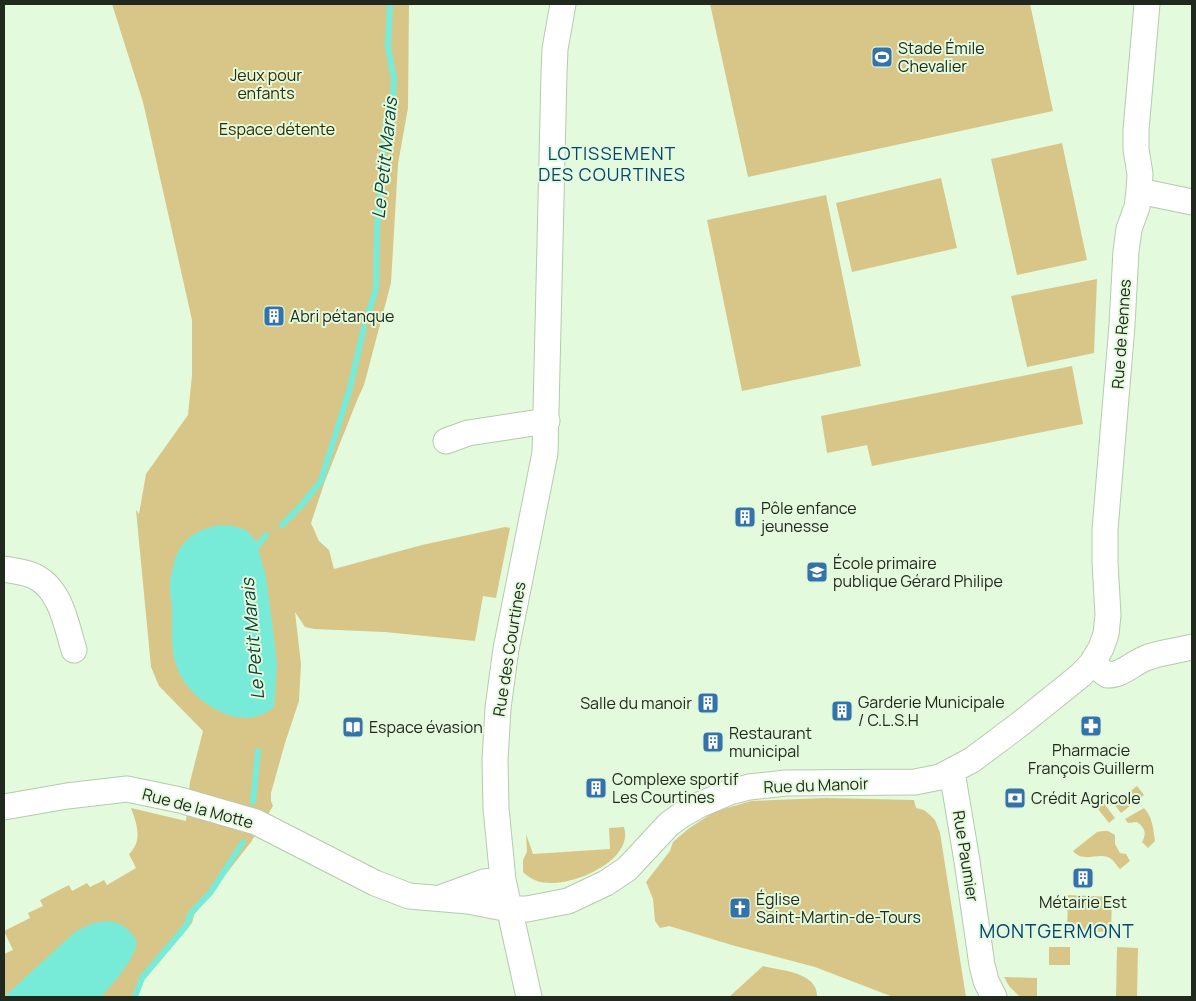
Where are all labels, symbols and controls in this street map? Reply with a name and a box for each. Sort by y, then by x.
place label: Stade Émile Chevalier [898,37,985,77]
sports icon: Stade Émile Chevalier [870,45,894,69]
park label: Jeux pour enfants [230,64,302,104]
water label: Le Petit Marais [366,95,402,220]
park label: Espace détente [219,118,335,140]
district label: LOTISSEMENT DES COURTINES [538,141,686,186]
street label: Rue de Rennes [1106,278,1136,390]
building icon: Abri pétanque [262,304,286,328]
place label: Abri pétanque [290,305,394,327]
place label: Pôle enfance jeunesse [760,497,857,537]
building icon: Pôle enfance jeunesse [733,505,757,529]
place label: École primaire publique Gérard Philipe [833,552,1003,592]
school or university icon: École primaire publique Gérard Philipe [805,560,829,584]
water label: Le Petit Marais [235,576,269,701]
street label: Rue des Courtines [487,580,531,718]
building icon: Salle du manoir [696,691,720,715]
place label: Garderie Municipale / C.L.S.H [858,691,1005,731]
place label: Salle du manoir [580,692,692,714]
building icon: Garderie Municipale / C.L.S.H [830,699,854,723]
pharmacy icon: Pharmacie François Guillerm [1079,714,1103,738]
library icon: Espace évasion [341,715,365,739]
place label: Espace évasion [369,716,483,738]
place label: Restaurant municipal [729,722,812,762]
building icon: Restaurant municipal [701,730,725,754]
place label: Pharmacie François Guillerm [1028,739,1154,779]
place label: Complexe sportif Les Courtines [612,768,739,808]
street label: Rue du Manoir [763,772,869,798]
building icon: Complexe sportif Les Courtines [584,776,608,800]
street label: Rue de la Motte [140,783,256,833]
bank icon: Crédit Agricole [1003,786,1027,810]
place label: Crédit Agricole [1031,787,1141,809]
street label: Rue Paumier [948,809,984,904]
building icon: Métairie Est [1071,866,1095,890]
place label: Église Saint-Martin-de-Tours [756,888,921,928]
place label: Métairie Est [1039,891,1127,913]
church icon: Église Saint-Martin-de-Tours [728,896,752,920]
district label: MONTGERMONT [979,918,1135,944]

